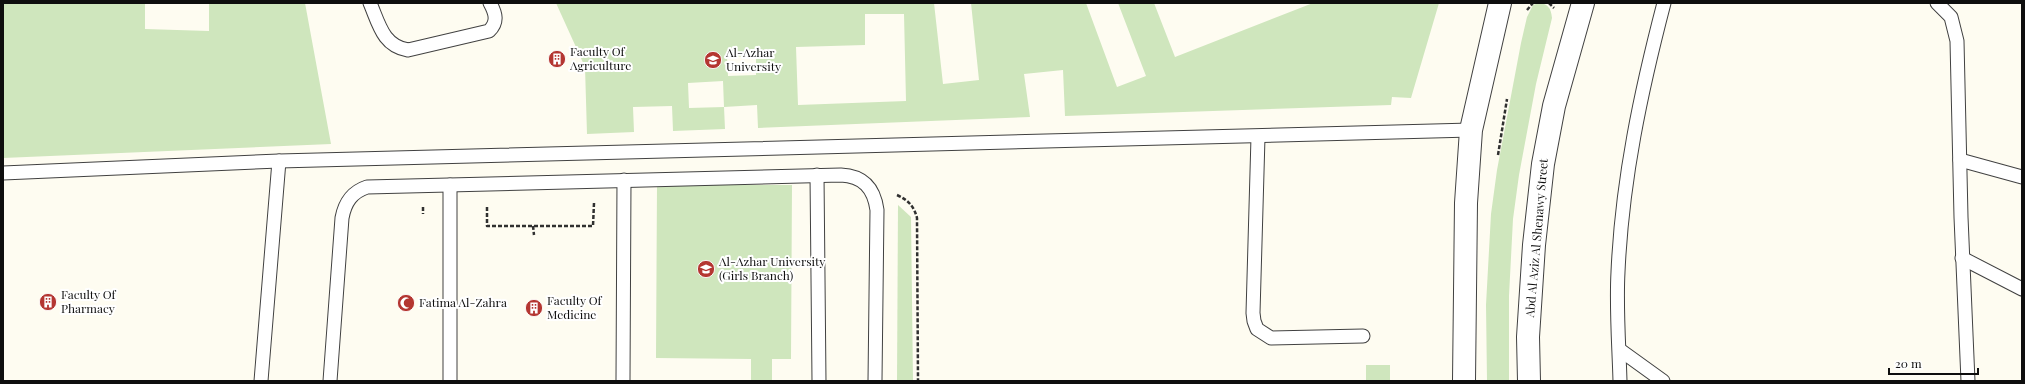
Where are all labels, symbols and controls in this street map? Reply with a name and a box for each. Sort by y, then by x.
place label: Faculty Of Agriculture [569,43,631,73]
place label: Al-Azhar University [725,44,781,74]
building icon: Faculty Of Agriculture [547,49,567,69]
school or university icon: Al-Azhar University [703,50,723,70]
street label: Abd Al Aziz Al Shenawy Street [1521,157,1551,319]
place label: Al-Azhar University (Girls Branch) [718,253,825,283]
school or university icon: Al-Azhar University (Girls Branch) [696,259,716,279]
place label: Faculty Of Pharmacy [61,286,117,316]
building icon: Faculty Of Pharmacy [38,292,58,312]
place label: Faculty Of Medicine [547,292,603,322]
mosque icon: Fatima Al-Zahra [396,293,416,313]
place label: Fatima Al-Zahra [419,294,507,310]
building icon: Faculty Of Medicine [524,298,544,318]
scale bar [1889,350,1978,376]
text: 20 m [1895,355,1922,371]

